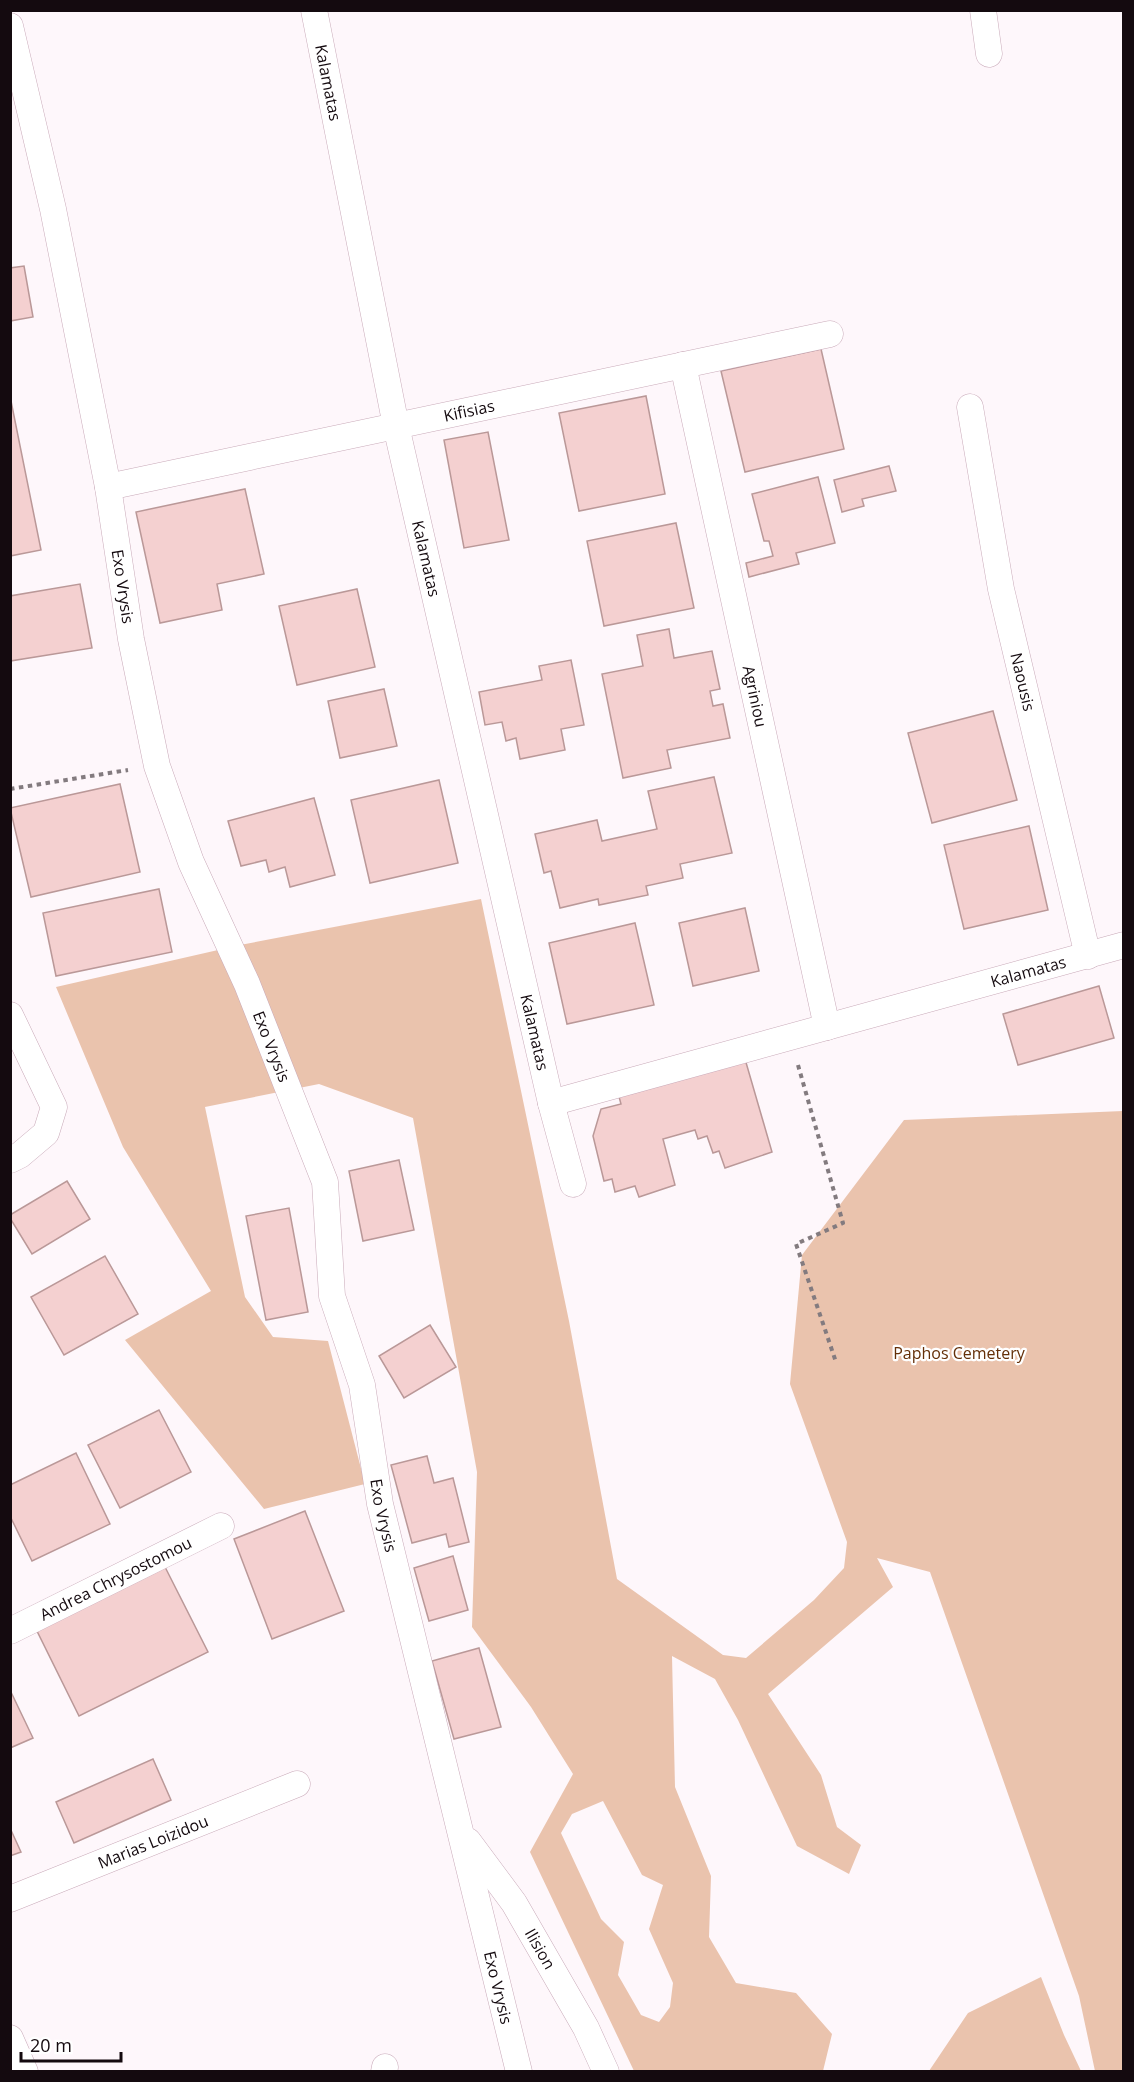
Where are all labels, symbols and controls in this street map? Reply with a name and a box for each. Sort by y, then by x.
street label: Kalamatas [310,42,347,123]
street label: Kifisias [442,394,496,427]
street label: Kalamatas [407,518,446,599]
street label: Exo Vrysis [107,548,140,625]
street label: Naousis [1005,650,1041,713]
street label: Agriniou [738,663,772,729]
street label: Kalamatas [988,951,1068,992]
street label: Kalamatas [515,992,554,1073]
street label: Exo Vrysis [248,1008,296,1085]
park label: Paphos Cemetery [893,1342,1026,1364]
street label: Exo Vrysis [365,1477,402,1554]
street label: Andrea Chrysostomou [36,1531,195,1626]
street label: Marias Loizidou [94,1810,212,1874]
street label: Ilision [520,1924,561,1973]
street label: Exo Vrysis [479,1949,518,2026]
scale bar [21,2025,122,2063]
text: 20 m [30,2033,72,2057]

